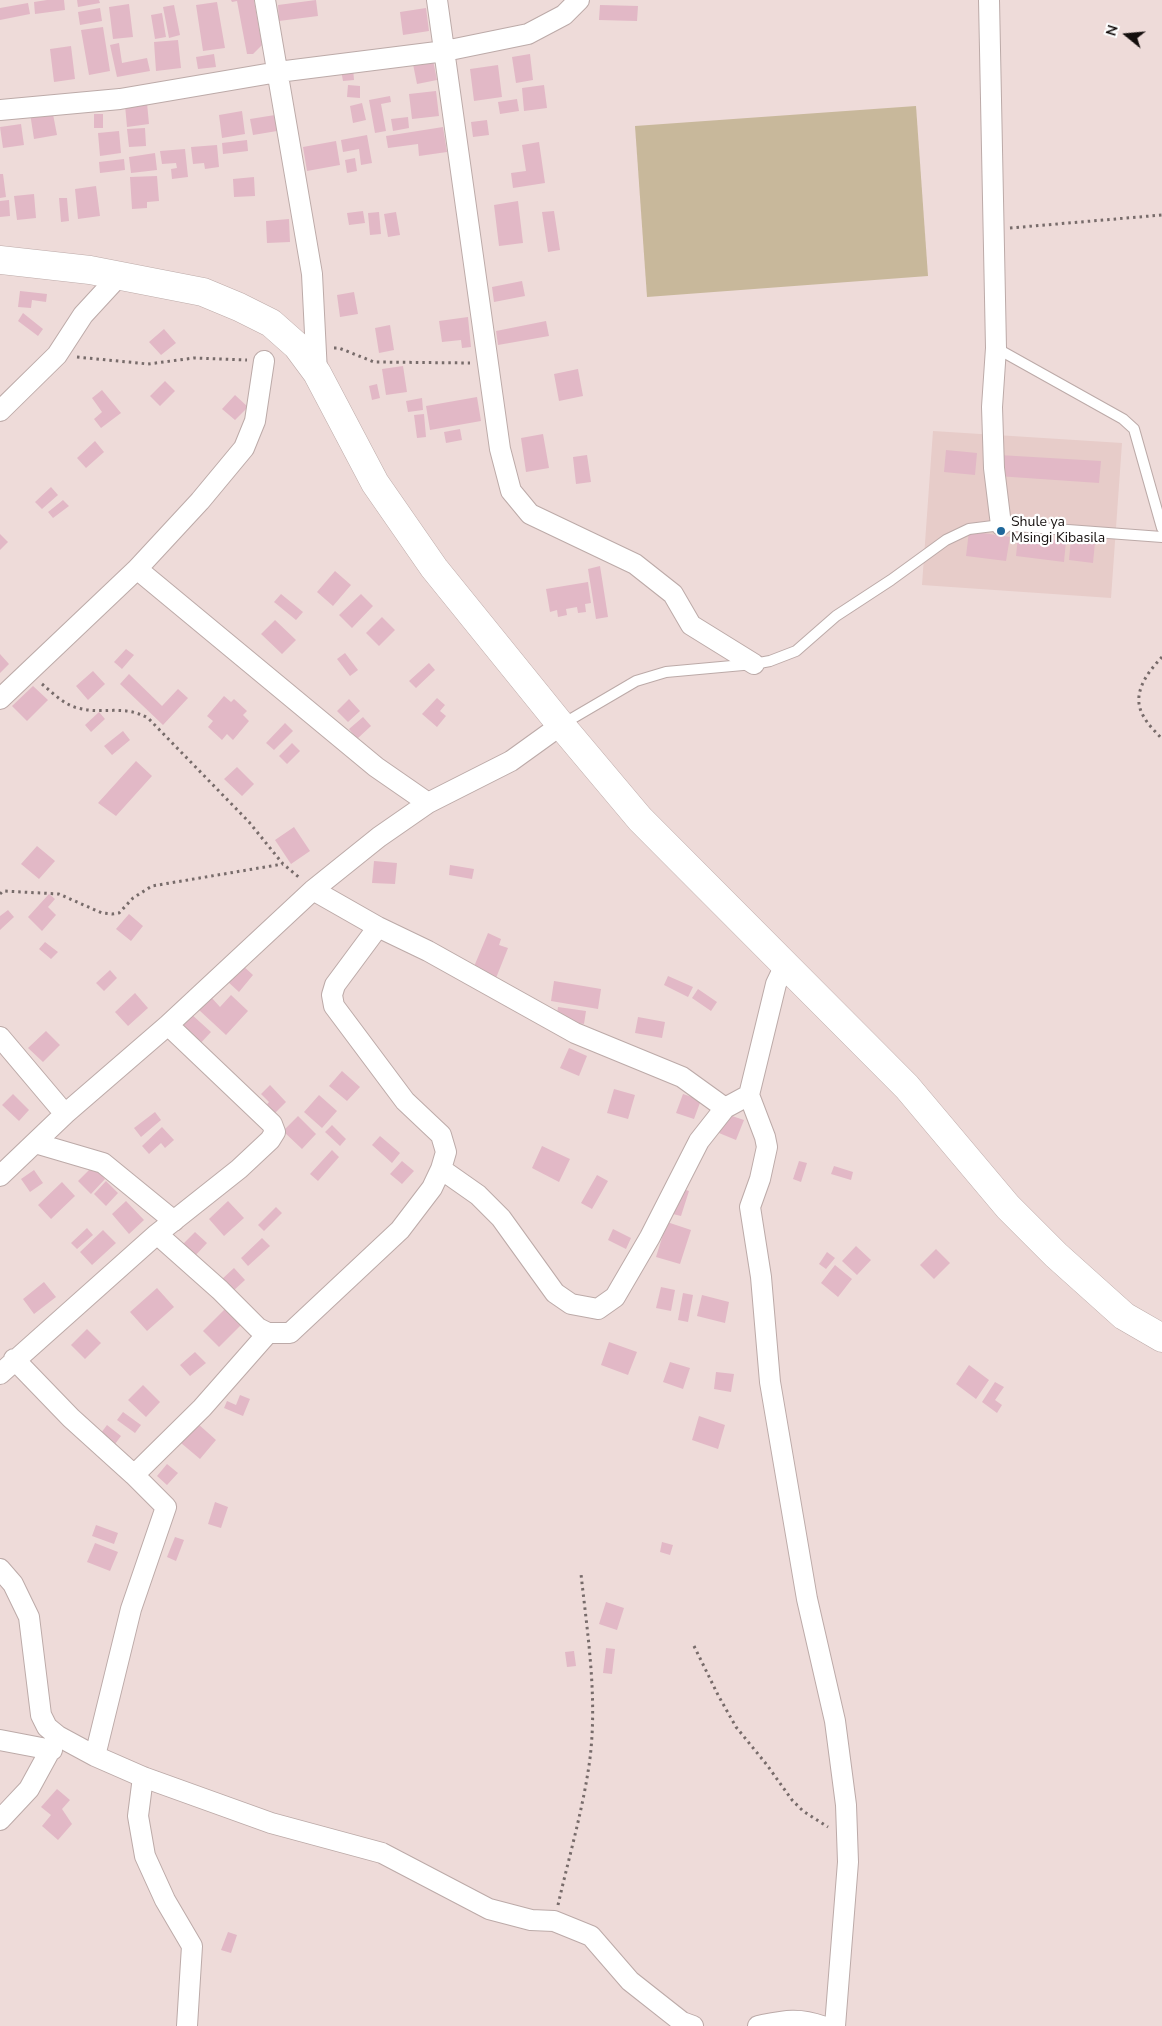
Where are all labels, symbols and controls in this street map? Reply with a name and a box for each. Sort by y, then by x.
north arrow [1102,10,1152,60]
text: N [1102,23,1123,38]
place label: Shule ya Msingi Kibasila [1011,515,1105,548]
marker: Shule ya Msingi Kibasila [995,525,1007,537]

